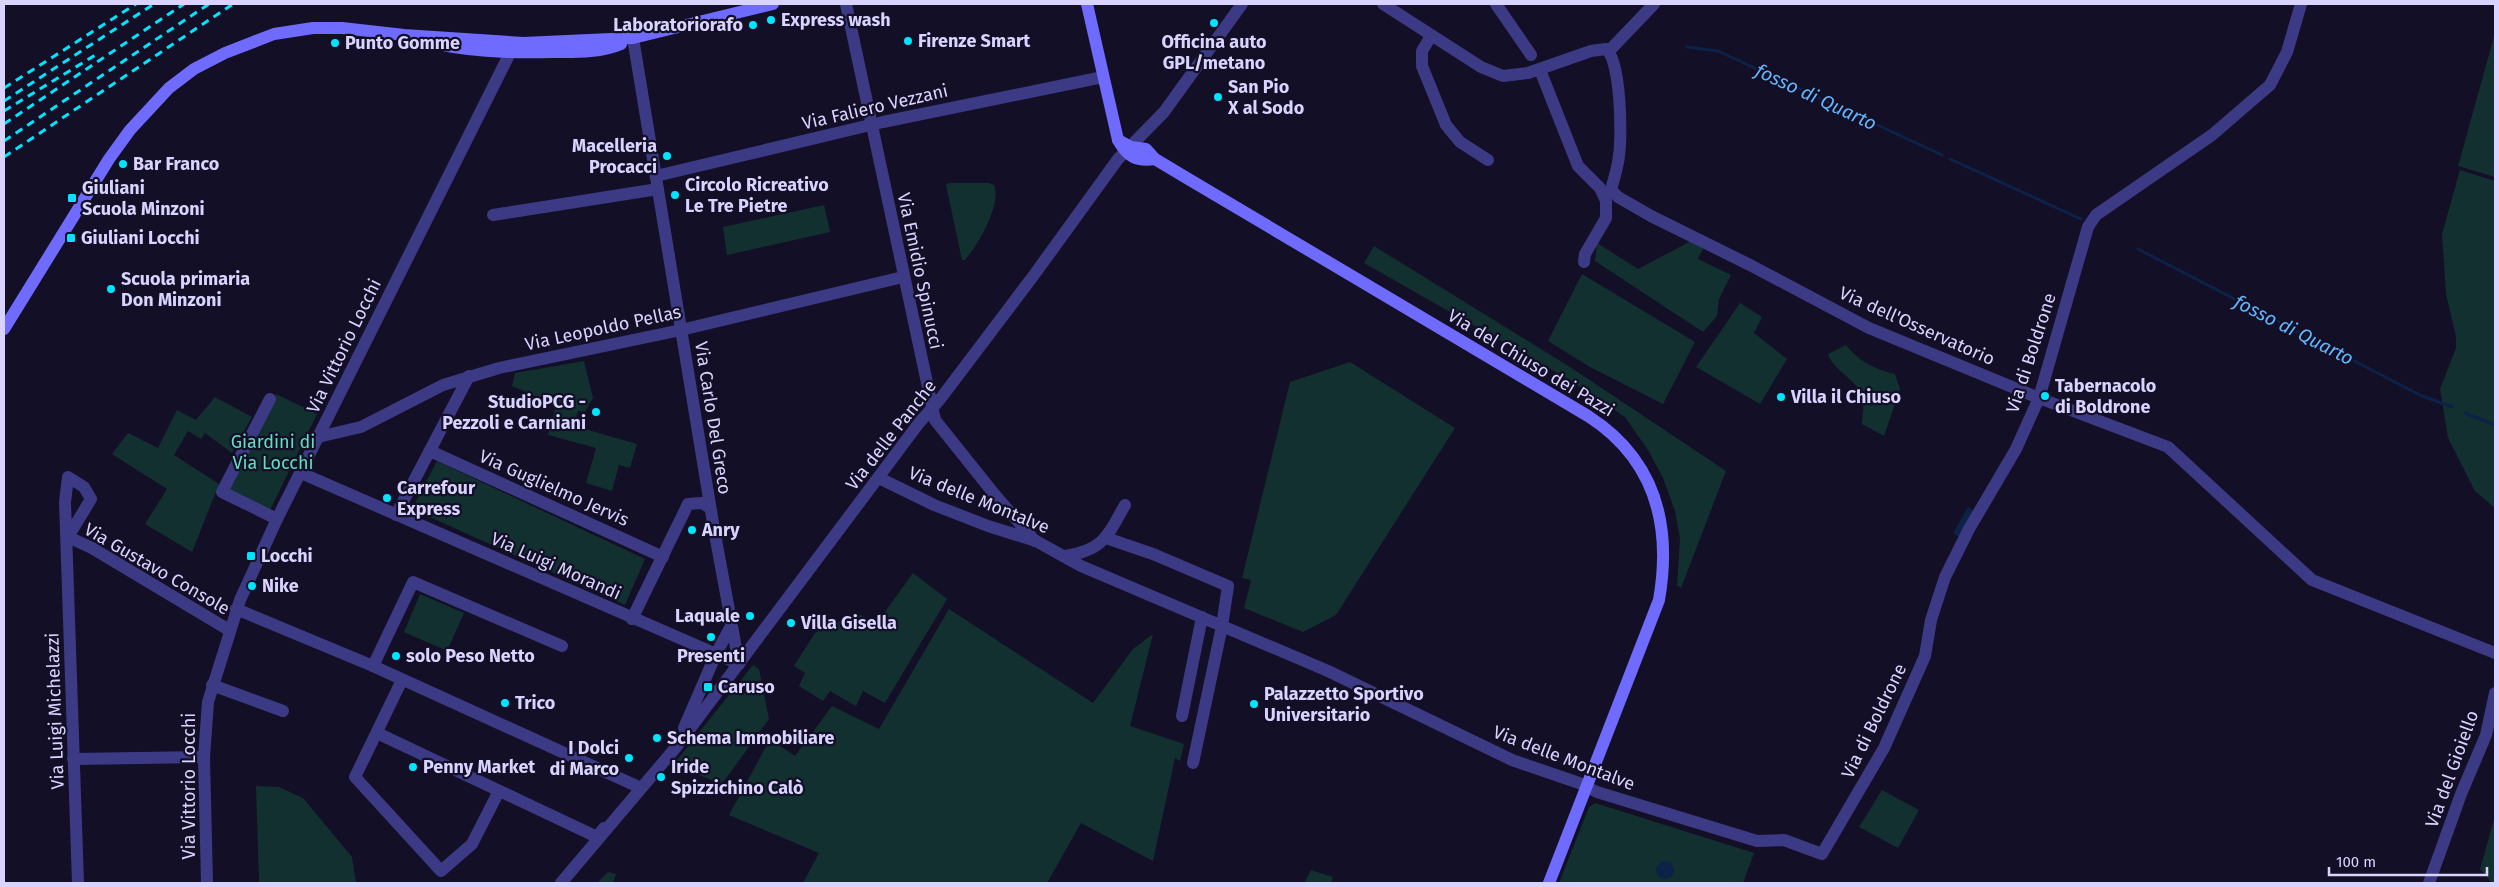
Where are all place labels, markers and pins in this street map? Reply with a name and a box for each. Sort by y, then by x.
place label: Express wash [781,9,891,31]
place label: Laboratoriorafo [613,14,743,36]
marker: Express wash [765,14,777,26]
marker: Officina auto GPL/metano [1208,17,1220,29]
marker: Laboratoriorafo [747,19,759,31]
place label: Firenze Smart [918,30,1031,52]
place label: Officina auto GPL/metano [1161,31,1267,74]
place label: Punto Gomme [345,32,460,54]
marker: Firenze Smart [902,35,914,47]
marker: Punto Gomme [329,37,341,49]
place label: San Pio X al Sodo [1227,76,1304,119]
marker: San Pio X al Sodo [1212,91,1224,103]
place label: Macelleria Procacci [572,135,657,178]
marker: Macelleria Procacci [661,150,673,162]
place label: Bar Franco [133,153,219,175]
marker: Bar Franco [117,158,129,170]
place label: Circolo Ricreativo Le Tre Pietre [685,174,829,217]
place label: Giuliani Scuola Minzoni [82,177,205,220]
marker: Circolo Ricreativo Le Tre Pietre [669,189,681,201]
marker: Giuliani Scuola Minzoni [66,192,78,204]
place label: Giuliani Locchi [81,227,200,249]
marker: Giuliani Locchi [65,232,77,244]
place label: Scuola primaria Don Minzoni [121,268,250,311]
marker: Scuola primaria Don Minzoni [105,283,117,295]
place label: Tabernacolo di Boldrone [2055,375,2156,418]
place label: Villa il Chiuso [1790,386,1901,408]
marker: Tabernacolo di Boldrone [2039,390,2051,402]
place label: StudioPCG - Pezzoli e Carniani [442,391,586,434]
marker: Villa il Chiuso [1775,391,1787,403]
marker: StudioPCG - Pezzoli e Carniani [590,406,602,418]
place label: Carrefour Express [397,477,476,520]
marker: Carrefour Express [381,492,393,504]
place label: Anry [701,519,740,541]
marker: Anry [686,524,698,536]
place label: Locchi [261,545,313,567]
marker: Locchi [245,550,257,562]
place label: Nike [262,575,299,597]
marker: Nike [246,580,258,592]
place label: Laquale [675,605,740,627]
marker: Laquale [744,610,756,622]
place label: Villa Gisella [800,612,897,634]
marker: Villa Gisella [785,617,797,629]
marker: Presenti [705,631,717,643]
place label: solo Peso Netto [406,645,535,667]
place label: Presenti [677,645,745,667]
marker: solo Peso Netto [390,650,402,662]
place label: Caruso [718,676,775,698]
marker: Caruso [702,681,714,693]
place label: Palazzetto Sportivo Universitario [1264,683,1424,726]
place label: Trico [515,692,555,714]
marker: Trico [499,697,511,709]
marker: Palazzetto Sportivo Universitario [1248,698,1260,710]
place label: Schema Immobiliare [667,727,835,749]
marker: Schema Immobiliare [651,732,663,744]
place label: I Dolci di Marco [549,737,619,780]
marker: I Dolci di Marco [623,752,635,764]
place label: Penny Market [423,756,536,778]
place label: Iride Spizzichino Calò [671,756,804,799]
marker: Penny Market [407,761,419,773]
marker: Iride Spizzichino Calò [655,771,667,783]

